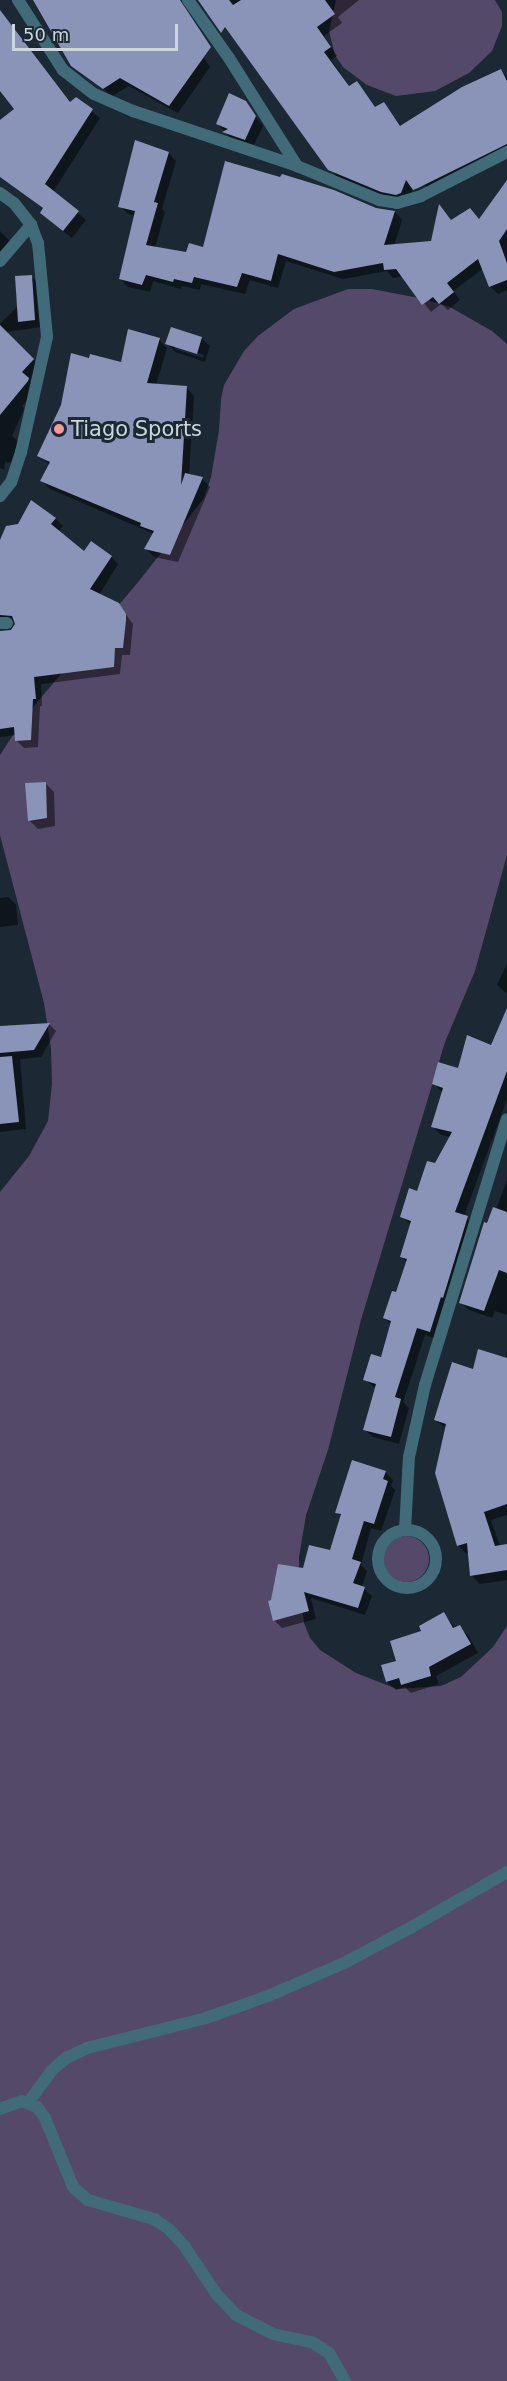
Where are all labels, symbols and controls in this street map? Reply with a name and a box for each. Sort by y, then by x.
scale bar [15,12,182,50]
text: 50 m [23,24,69,45]
place label: Tiago Sports [71,416,202,442]
marker: Tiago Sports [52,422,66,436]

